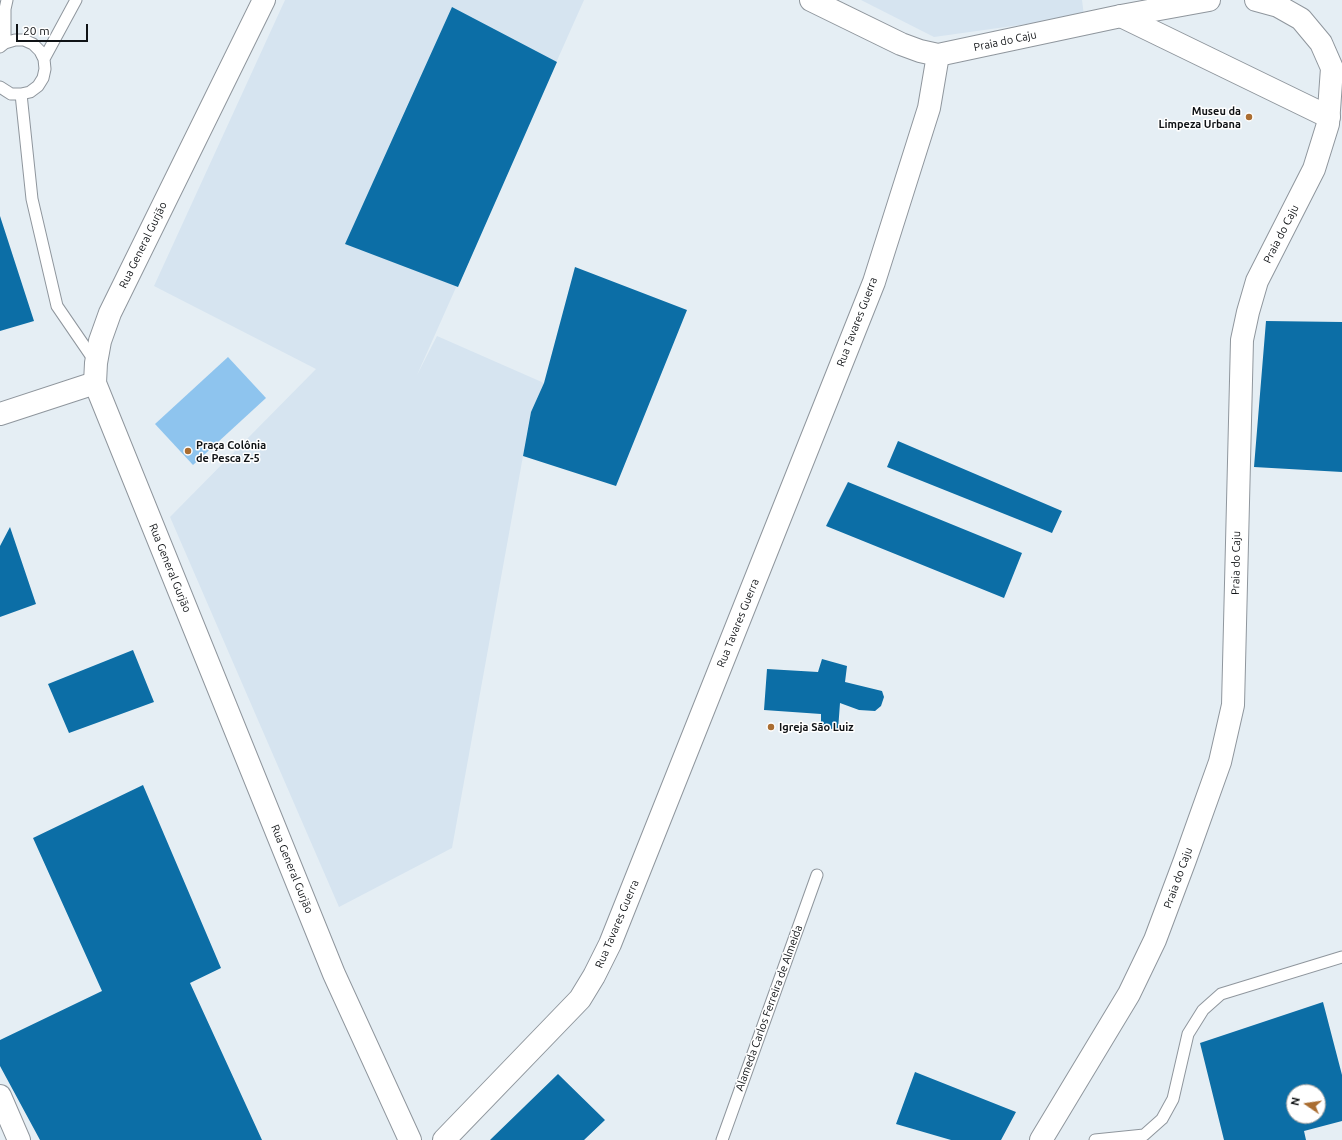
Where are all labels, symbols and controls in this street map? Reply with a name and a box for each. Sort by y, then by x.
scale bar [18,16,90,42]
text: 20 m [23,24,50,37]
street label: Praia do Caju [972,28,1038,54]
place label: Museu da Limpeza Urbana [1158,104,1241,130]
marker: Museu da Limpeza Urbana [1244,112,1254,122]
street label: Rua General Gurjão [116,200,170,290]
street label: Praia do Caju [1261,202,1301,266]
street label: Rua Tavares Guerra [834,275,880,369]
place label: Praça Colônia de Pesca Z-5 [196,438,266,464]
marker: Praça Colônia de Pesca Z-5 [183,446,193,456]
street label: Rua General Gurjão [146,522,194,614]
street label: Praia do Caju [1229,531,1243,595]
street label: Rua Tavares Guerra [714,577,762,669]
place label: Igreja São Luiz [779,720,854,734]
marker: Igreja São Luiz [766,722,776,732]
street label: Rua General Gurjão [268,823,316,915]
street label: Praia do Caju [1161,846,1195,910]
street label: Rua Tavares Guerra [592,878,642,970]
street label: Alameda Carlos Ferreira de Almeida [733,923,805,1093]
north arrow [1286,1084,1326,1124]
text: N [1289,1096,1302,1107]

